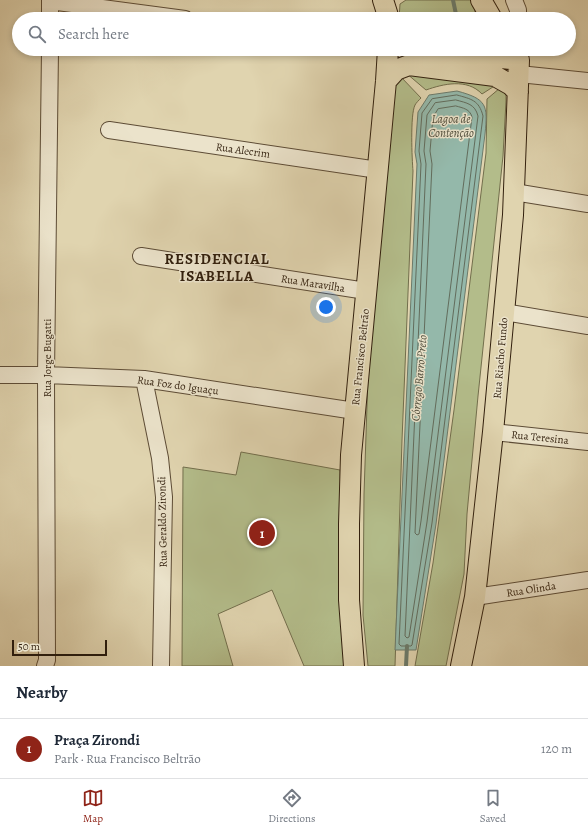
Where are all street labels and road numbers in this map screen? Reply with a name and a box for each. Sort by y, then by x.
street label: Rua Alecrim [215,139,271,162]
street label: Rua Maravilha [280,271,347,296]
street label: Rua Francisco Beltrão [348,307,373,406]
street label: Rua Riacho Fundo [489,316,512,399]
street label: Rua Jorge Bugatti [40,319,55,397]
street label: Rua Foz do Iguaçu [136,372,220,399]
street label: Rua Teresina [511,427,570,448]
street label: Rua Geraldo Zirondi [154,476,171,568]
street label: Rua Olinda [505,578,558,601]

